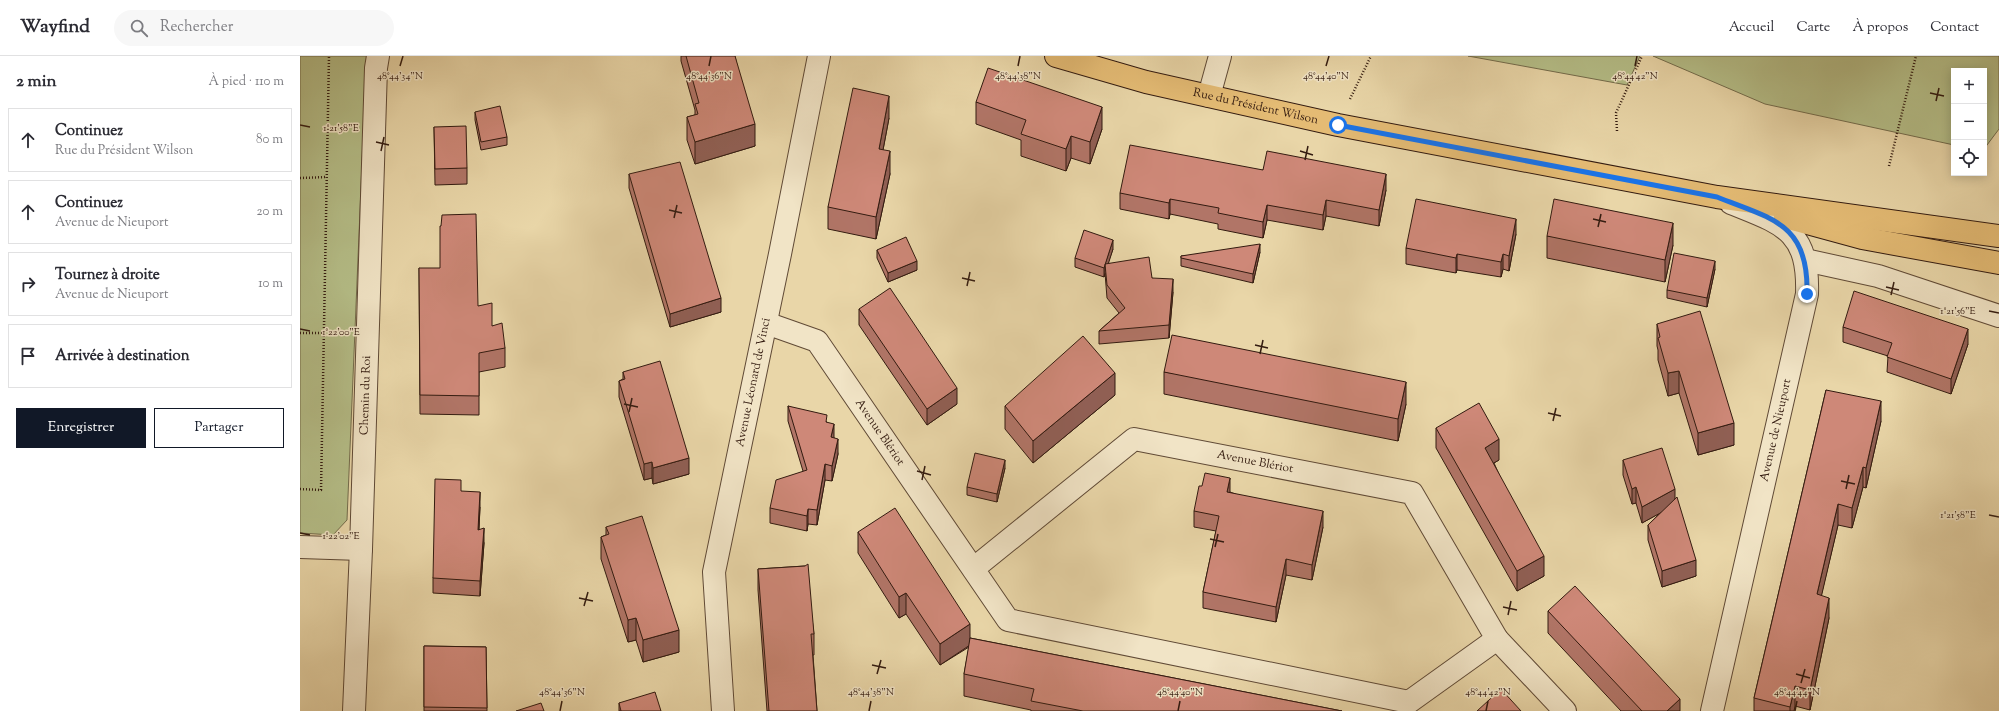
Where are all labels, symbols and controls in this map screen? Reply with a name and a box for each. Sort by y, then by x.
search box [114,10,394,46]
text: Wayfind [20,14,90,41]
icon: search [128,17,150,39]
text: Rechercher [160,17,233,38]
text: Accueil [1729,18,1774,38]
text: Carte [1796,18,1830,38]
text: À propos [1852,18,1908,38]
text: Contact [1930,18,1979,38]
map controls [1951,68,1987,176]
button: + [1951,68,1987,104]
text: 48°44'34"N [377,69,423,84]
text: 48°44'36"N [686,69,732,84]
text: 48°44'38"N [995,69,1041,84]
text: 48°44'40"N [1303,69,1349,84]
text: 48°44'42"N [1612,69,1658,84]
text: 2 min [16,70,57,94]
text: À pied · 110 m [209,73,284,91]
street label: Rue du Président Wilson [1191,84,1320,129]
button: − [1951,104,1987,140]
route start [1329,116,1347,134]
text: Continuez [55,121,123,142]
text: 1°21'58"E [323,121,359,136]
icon: ahead [17,129,39,151]
text: 80 m [256,131,283,149]
button: locate [1951,140,1987,176]
text: Rue du Président Wilson [55,142,194,160]
text: Continuez [55,193,123,214]
icon: ahead [17,201,39,223]
text: 20 m [257,203,283,221]
text: Avenue de Nieuport [55,214,168,232]
text: Tournez à droite [55,265,160,286]
icon: right [17,273,39,295]
text: 10 m [258,275,283,293]
route end [1798,285,1816,303]
text: Avenue de Nieuport [55,286,168,304]
text: 1°21'56"E [1940,304,1976,319]
street label: Avenue Léonard de Vinci [731,316,776,449]
text: 1°22'00"E [322,325,360,340]
icon: arrive [17,345,39,367]
text: Arrivée à destination [55,346,190,367]
street label: Chemin du Roi [356,355,376,435]
street label: Avenue de Nieuport [1756,377,1796,483]
street label: Avenue Blériot [850,395,909,470]
button: Enregistrer [16,408,146,448]
button: Partager [154,408,284,448]
street label: Avenue Blériot [1215,446,1295,478]
text: 1°21'58"E [1940,508,1976,523]
text: 1°22'02"E [322,529,360,544]
text: 48°44'36"N [539,685,585,700]
text: 48°44'38"N [848,685,894,700]
text: 48°44'40"N [1157,685,1203,700]
text: 48°44'42"N [1465,685,1511,700]
text: 48°44'44"N [1774,685,1820,700]

